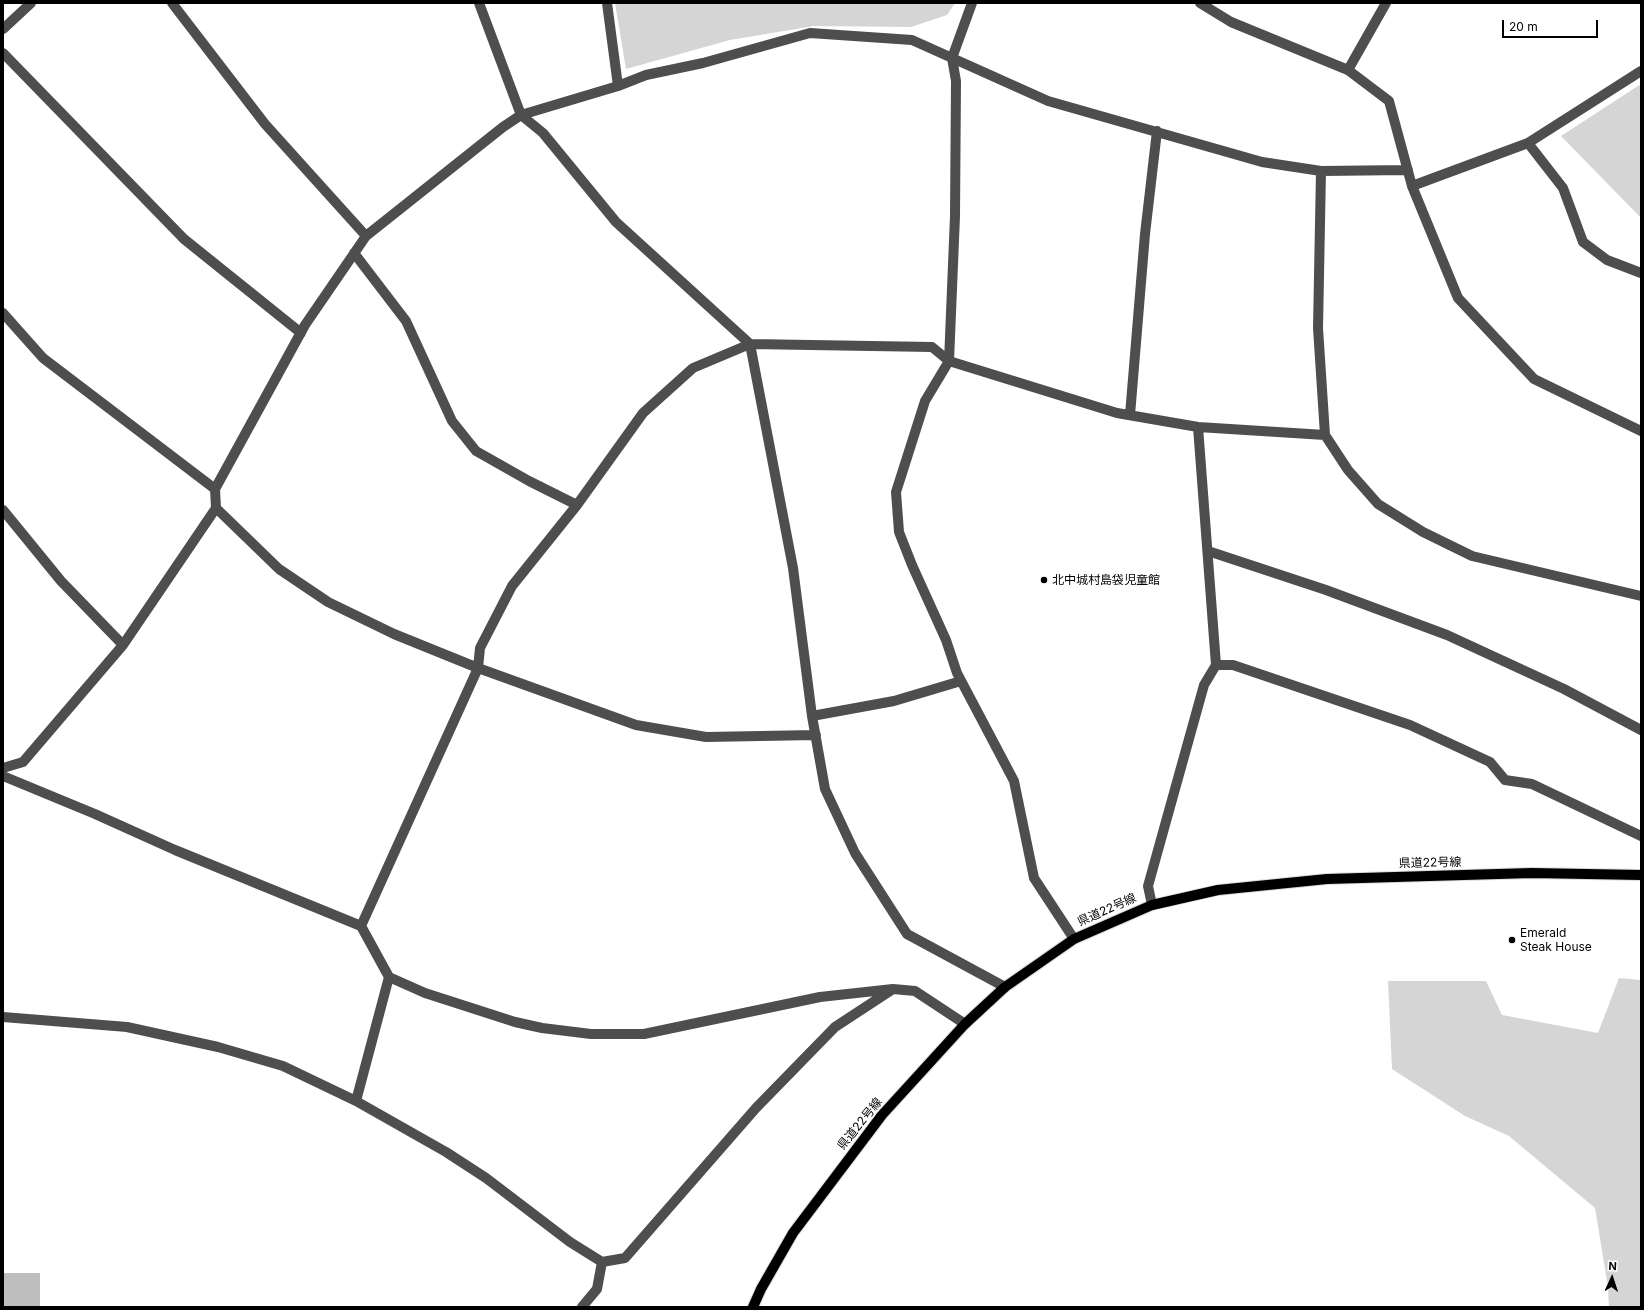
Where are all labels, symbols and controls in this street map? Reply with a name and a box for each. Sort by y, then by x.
scale bar [1504,12,1600,38]
text: 20 m [1509,19,1538,34]
place label: 北中城村島袋児童館 [1052,573,1160,587]
marker: 北中城村島袋児童館 [1039,575,1049,585]
street label: 県道22号線 [1399,855,1461,871]
street label: 県道22号線 [1075,891,1139,929]
place label: Emerald Steak House [1520,926,1592,954]
marker: Emerald Steak House [1507,935,1517,945]
street label: 県道22号線 [835,1095,885,1153]
north arrow [1592,1258,1632,1298]
text: N [1608,1259,1617,1273]

